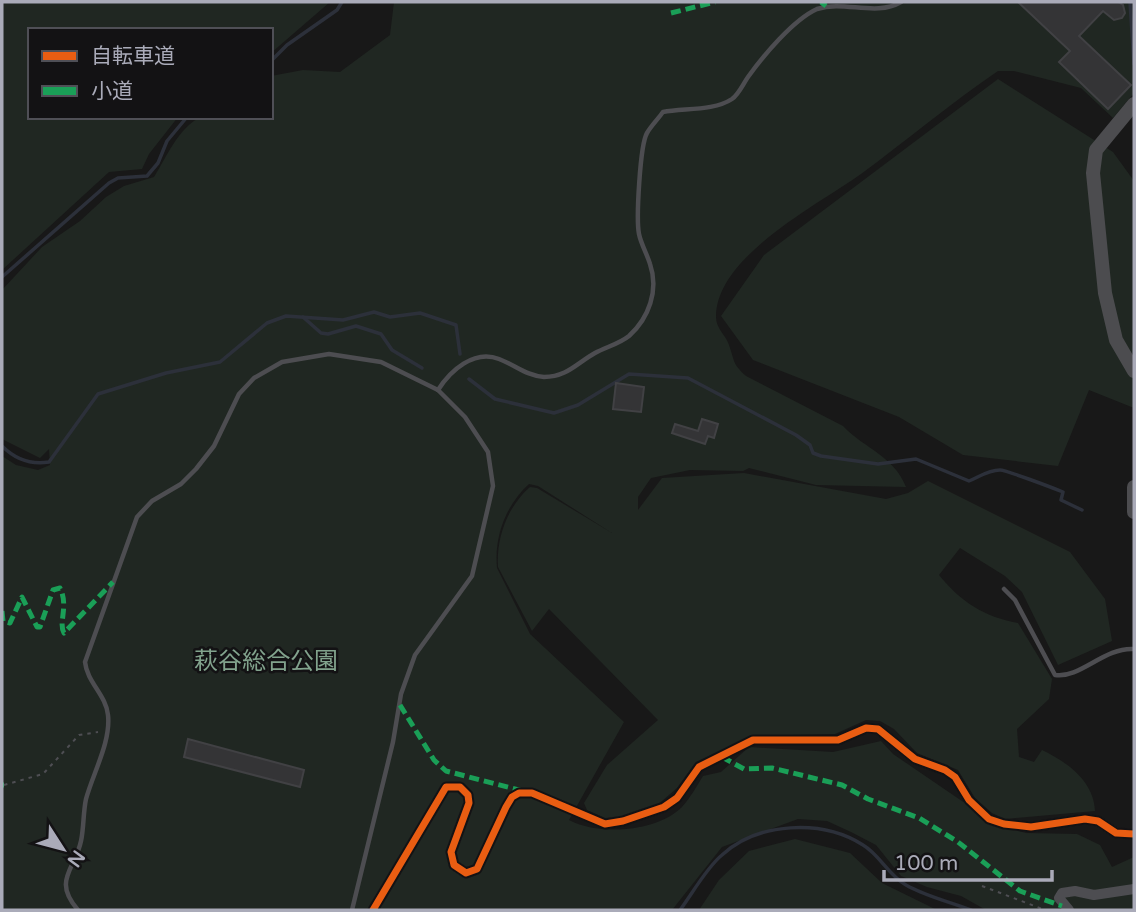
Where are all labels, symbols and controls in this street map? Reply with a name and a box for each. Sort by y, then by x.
legend [28,28,273,119]
text: 自転車道 [91,44,175,69]
text: 小道 [91,79,133,104]
park label: 萩谷総合公園 [194,647,338,676]
north arrow [28,814,98,884]
scale bar [884,838,1052,882]
text: N [63,846,89,871]
text: 100 m [894,851,958,876]

